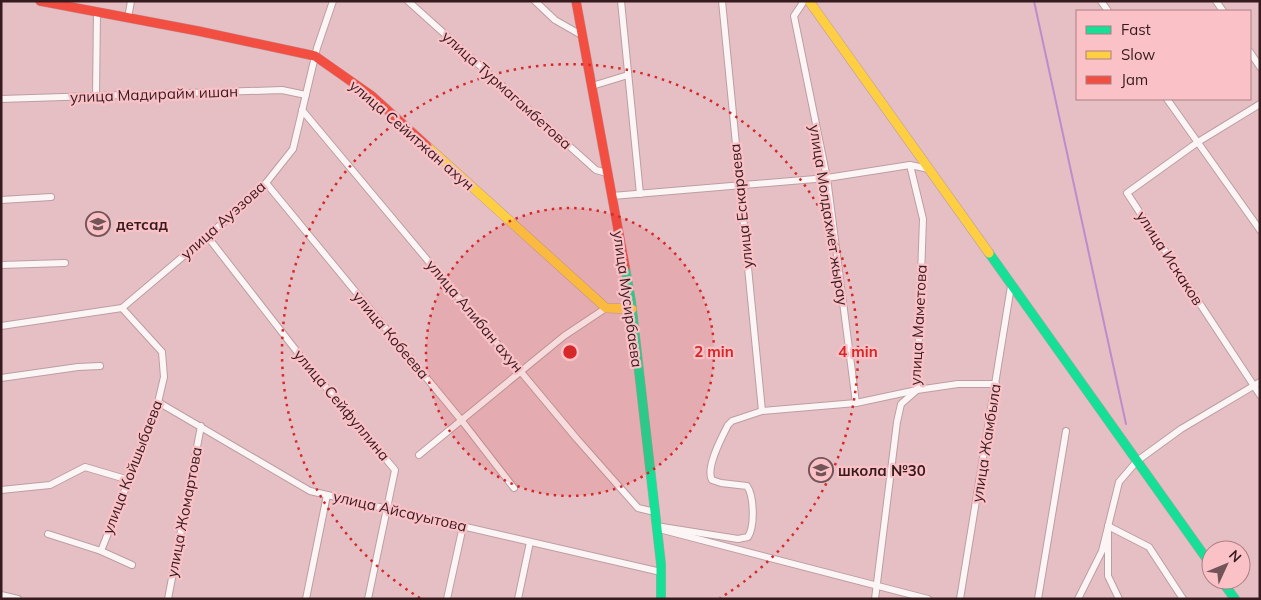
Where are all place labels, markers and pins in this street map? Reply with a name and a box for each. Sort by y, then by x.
school or university icon: детсад [85,211,111,237]
place label: детсад [116,215,168,234]
centre of rings [561,343,579,361]
school or university icon: школа №30 [808,457,834,483]
place label: школа №30 [838,461,926,480]

